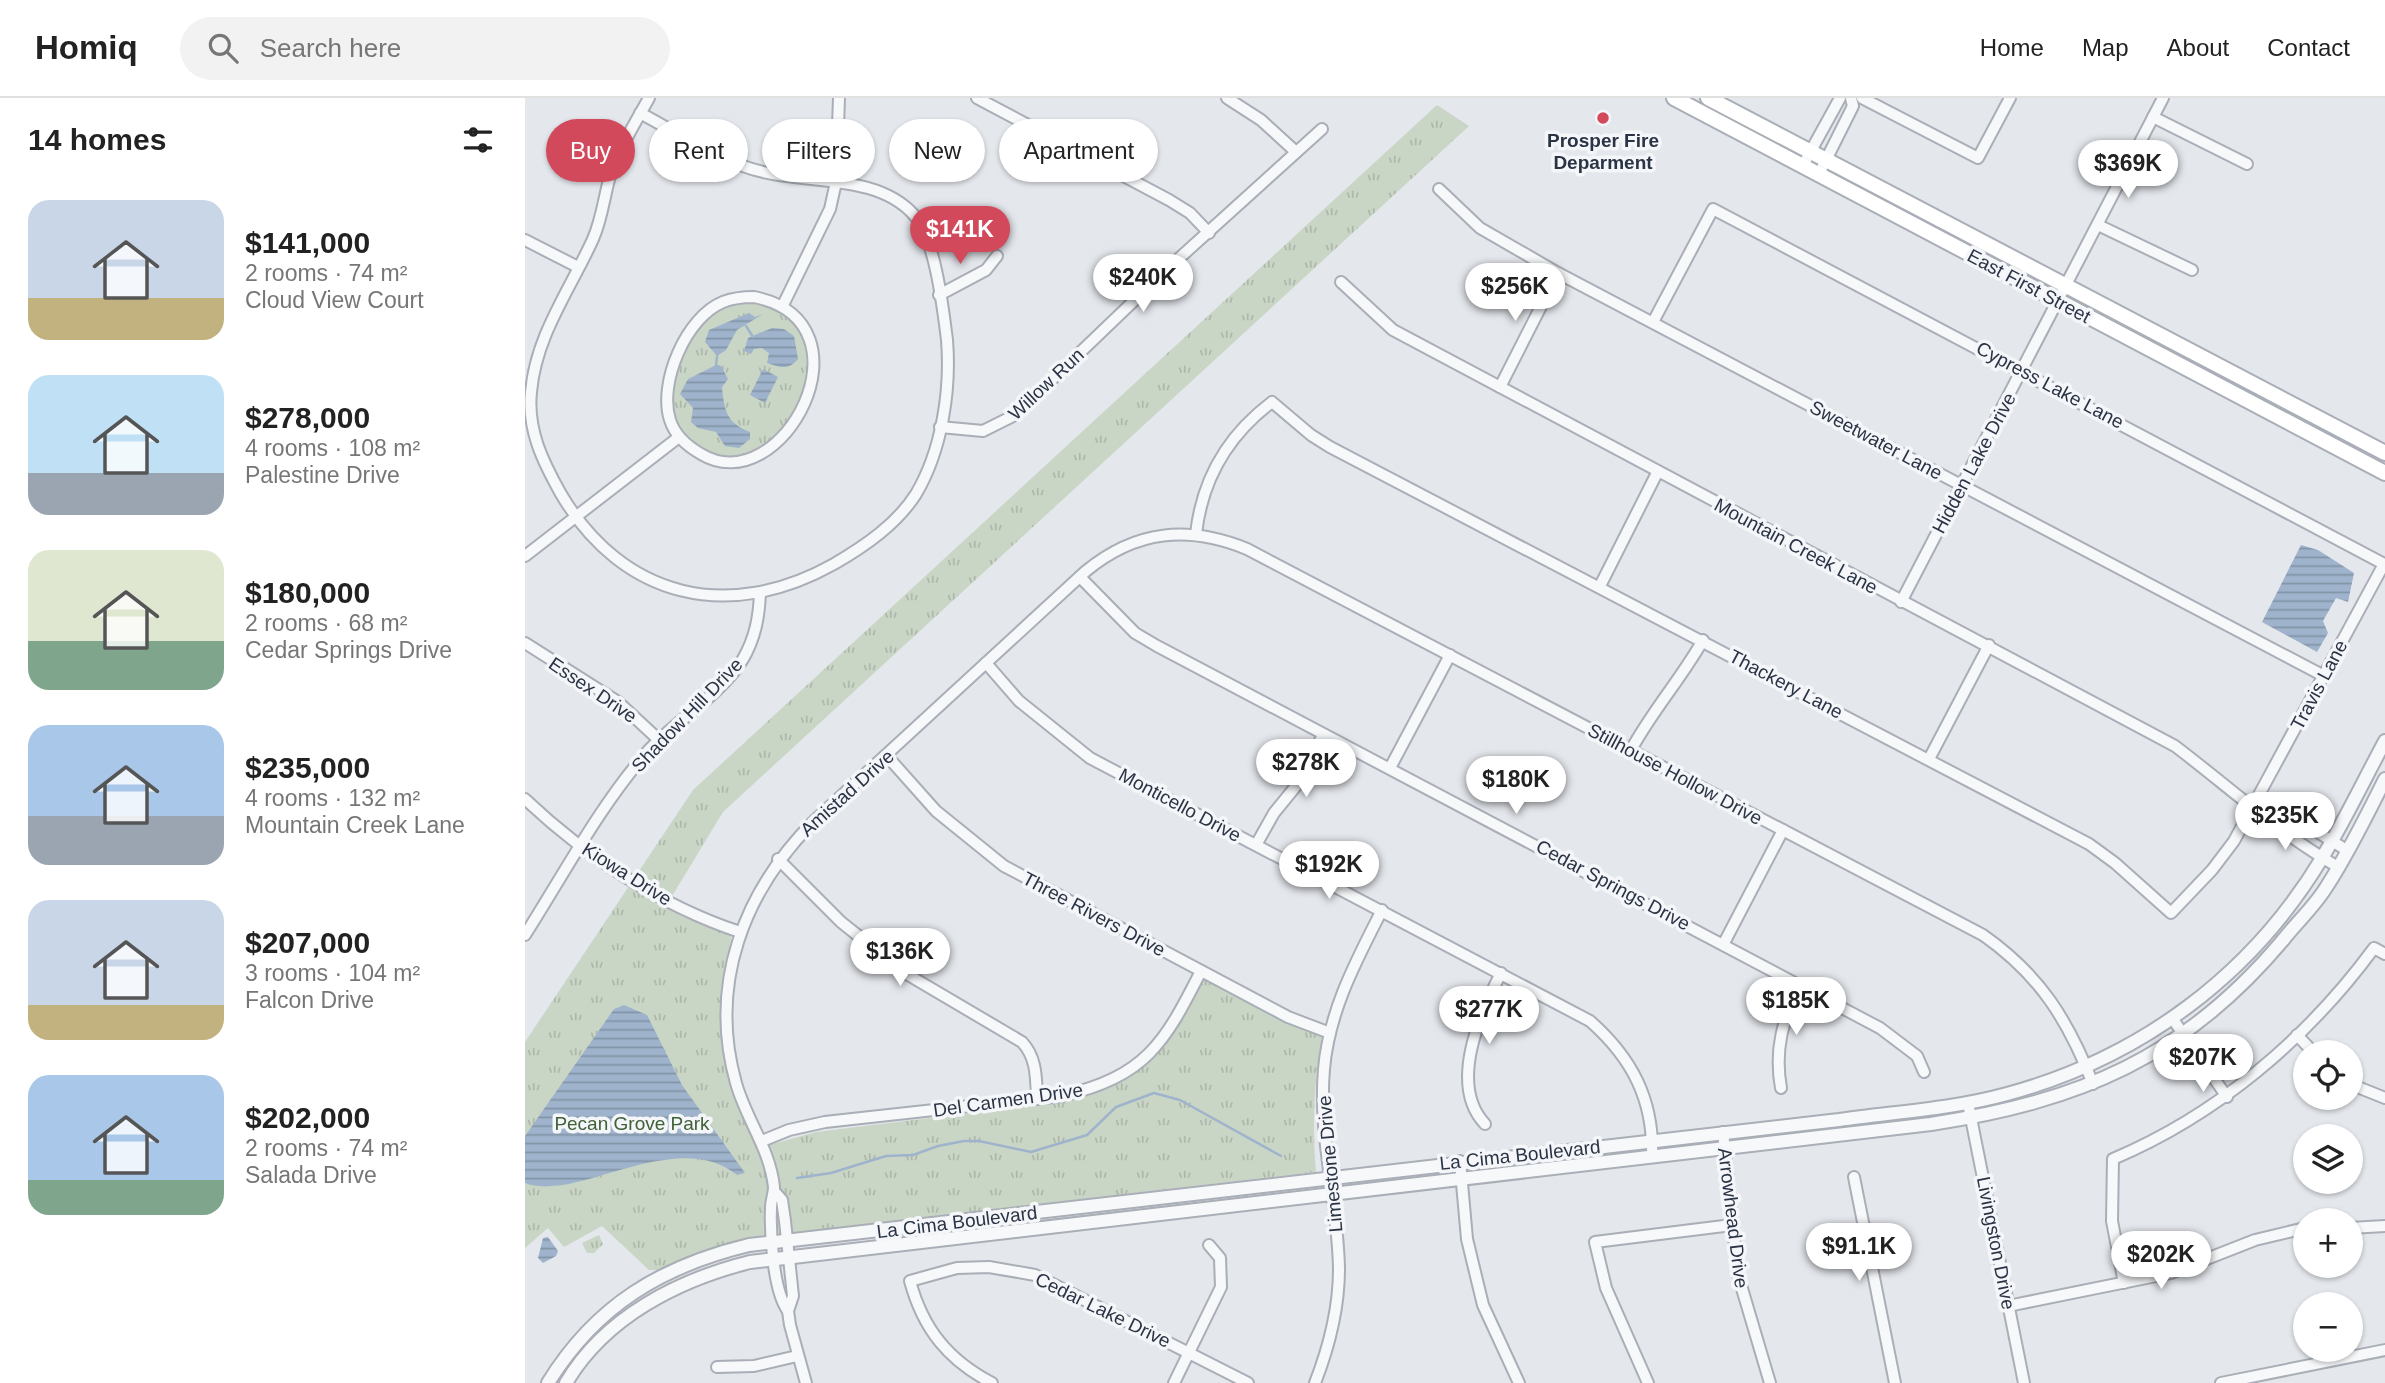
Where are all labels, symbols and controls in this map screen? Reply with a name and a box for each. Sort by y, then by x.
search box [180,17,670,80]
text: Homiq [35,29,138,66]
icon: search [204,29,242,67]
text: Search here [260,33,401,63]
text: Home [1980,34,2044,61]
text: Map [2082,34,2129,61]
text: About [2167,34,2229,61]
text: Contact [2267,34,2350,61]
marker: Prosper Fire Deparment [1595,110,1611,126]
chip: Buy [546,119,635,182]
chip: Rent [649,119,748,182]
chip: Filters [762,119,875,182]
chip: New [889,119,985,182]
chip: Apartment [999,119,1158,182]
icon: filters [459,121,497,159]
text: 14 homes [28,123,166,156]
place label: Prosper Fire Deparment [1547,130,1659,173]
pin: $369K [2079,140,2177,200]
text: $369K [2094,150,2162,176]
pin: $141K [911,206,1009,266]
text: $141K [926,216,994,242]
text: $141,000 [245,226,370,259]
icon: home [84,228,168,312]
street label: East First Street [1964,245,2095,328]
pin: $240K [1094,254,1192,314]
text: 2 rooms · 74 m² [245,260,407,286]
text: $240K [1109,264,1177,290]
pin: $256K [1466,264,1564,323]
text: $256K [1481,273,1549,299]
text: Cloud View Court [245,287,424,313]
street label: Cypress Lake Lane [1973,337,2127,433]
street label: Willow Run [1004,344,1088,424]
street label: Hidden Lake Drive [1928,389,2020,537]
street label: Sweetwater Lane [1806,396,1946,484]
text: $278,000 [245,401,370,434]
icon: home [84,403,168,487]
text: 4 rooms · 108 m² [245,435,420,461]
text: Palestine Drive [245,462,400,488]
street label: Mountain Creek Lane [1711,494,1881,598]
text: $180,000 [245,576,370,609]
icon: home [84,578,168,662]
text: 2 rooms · 68 m² [245,610,407,636]
text: Cedar Springs Drive [245,637,452,663]
street label: Travis Lane [2287,637,2351,733]
street label: Thackery Lane [1726,645,1846,723]
street label: Essex Drive [545,653,641,727]
street label: Shadow Hill Drive [627,654,747,776]
street label: Stillhouse Hollow Drive [1584,719,1766,829]
pin: $278K [1257,740,1355,799]
street label: Amistad Drive [796,746,898,840]
text: $278K [1272,749,1340,775]
text: $235,000 [245,751,370,784]
icon: home [84,753,168,837]
pin: $180K [1467,756,1565,816]
street label: Monticello Drive [1115,764,1245,846]
text: $180K [1482,766,1550,792]
text: 4 rooms · 132 m² [245,785,420,811]
pin: $235K [2236,792,2334,852]
text: $235K [2251,802,2319,828]
text: Mountain Creek Lane [245,812,465,838]
street label: Cedar Springs Drive [1533,836,1693,934]
street label: Kiowa Drive [578,838,676,910]
pin: $192K [1280,842,1378,901]
text: $192K [1295,851,1363,877]
street label: Three Rivers Drive [1019,868,1169,960]
text: $207,000 [245,926,370,959]
icon: home [84,928,168,1012]
pin: $136K [851,928,949,988]
text: $136K [866,938,934,964]
text: 3 rooms · 104 m² [245,960,420,986]
pin: $185K [1747,978,1845,1037]
pin: $277K [1440,986,1538,1046]
text: Falcon Drive [245,987,374,1013]
text: $185K [1762,987,1830,1013]
text: $277K [1455,996,1523,1022]
pin: $207K [2154,1034,2252,1094]
map controls [2293,1040,2363,1362]
button: locate [2293,1040,2363,1110]
text: $207K [2169,1044,2237,1070]
street label: Del Carmen Drive [932,1079,1084,1121]
street label: Limestone Drive [1314,1095,1346,1233]
text: $202,000 [245,1101,370,1134]
icon: home [84,1103,168,1187]
park label: Pecan Grove Park [554,1113,710,1134]
button: layers [2293,1124,2363,1194]
text: 2 rooms · 74 m² [245,1135,407,1161]
street label: La Cima Boulevard [1439,1136,1601,1174]
street label: Arrowhead Drive [1714,1146,1752,1290]
text: Salada Drive [245,1162,377,1188]
street label: Livingston Drive [1973,1175,2019,1311]
street label: La Cima Boulevard [876,1202,1038,1242]
button: + [2293,1208,2363,1278]
pin: $91.1K [1802,1224,1916,1283]
pin: $202K [2112,1232,2210,1291]
text: $91.1K [1822,1233,1896,1259]
text: $202K [2127,1241,2195,1267]
street label: Cedar Lake Drive [1032,1268,1174,1352]
button: − [2293,1292,2363,1362]

